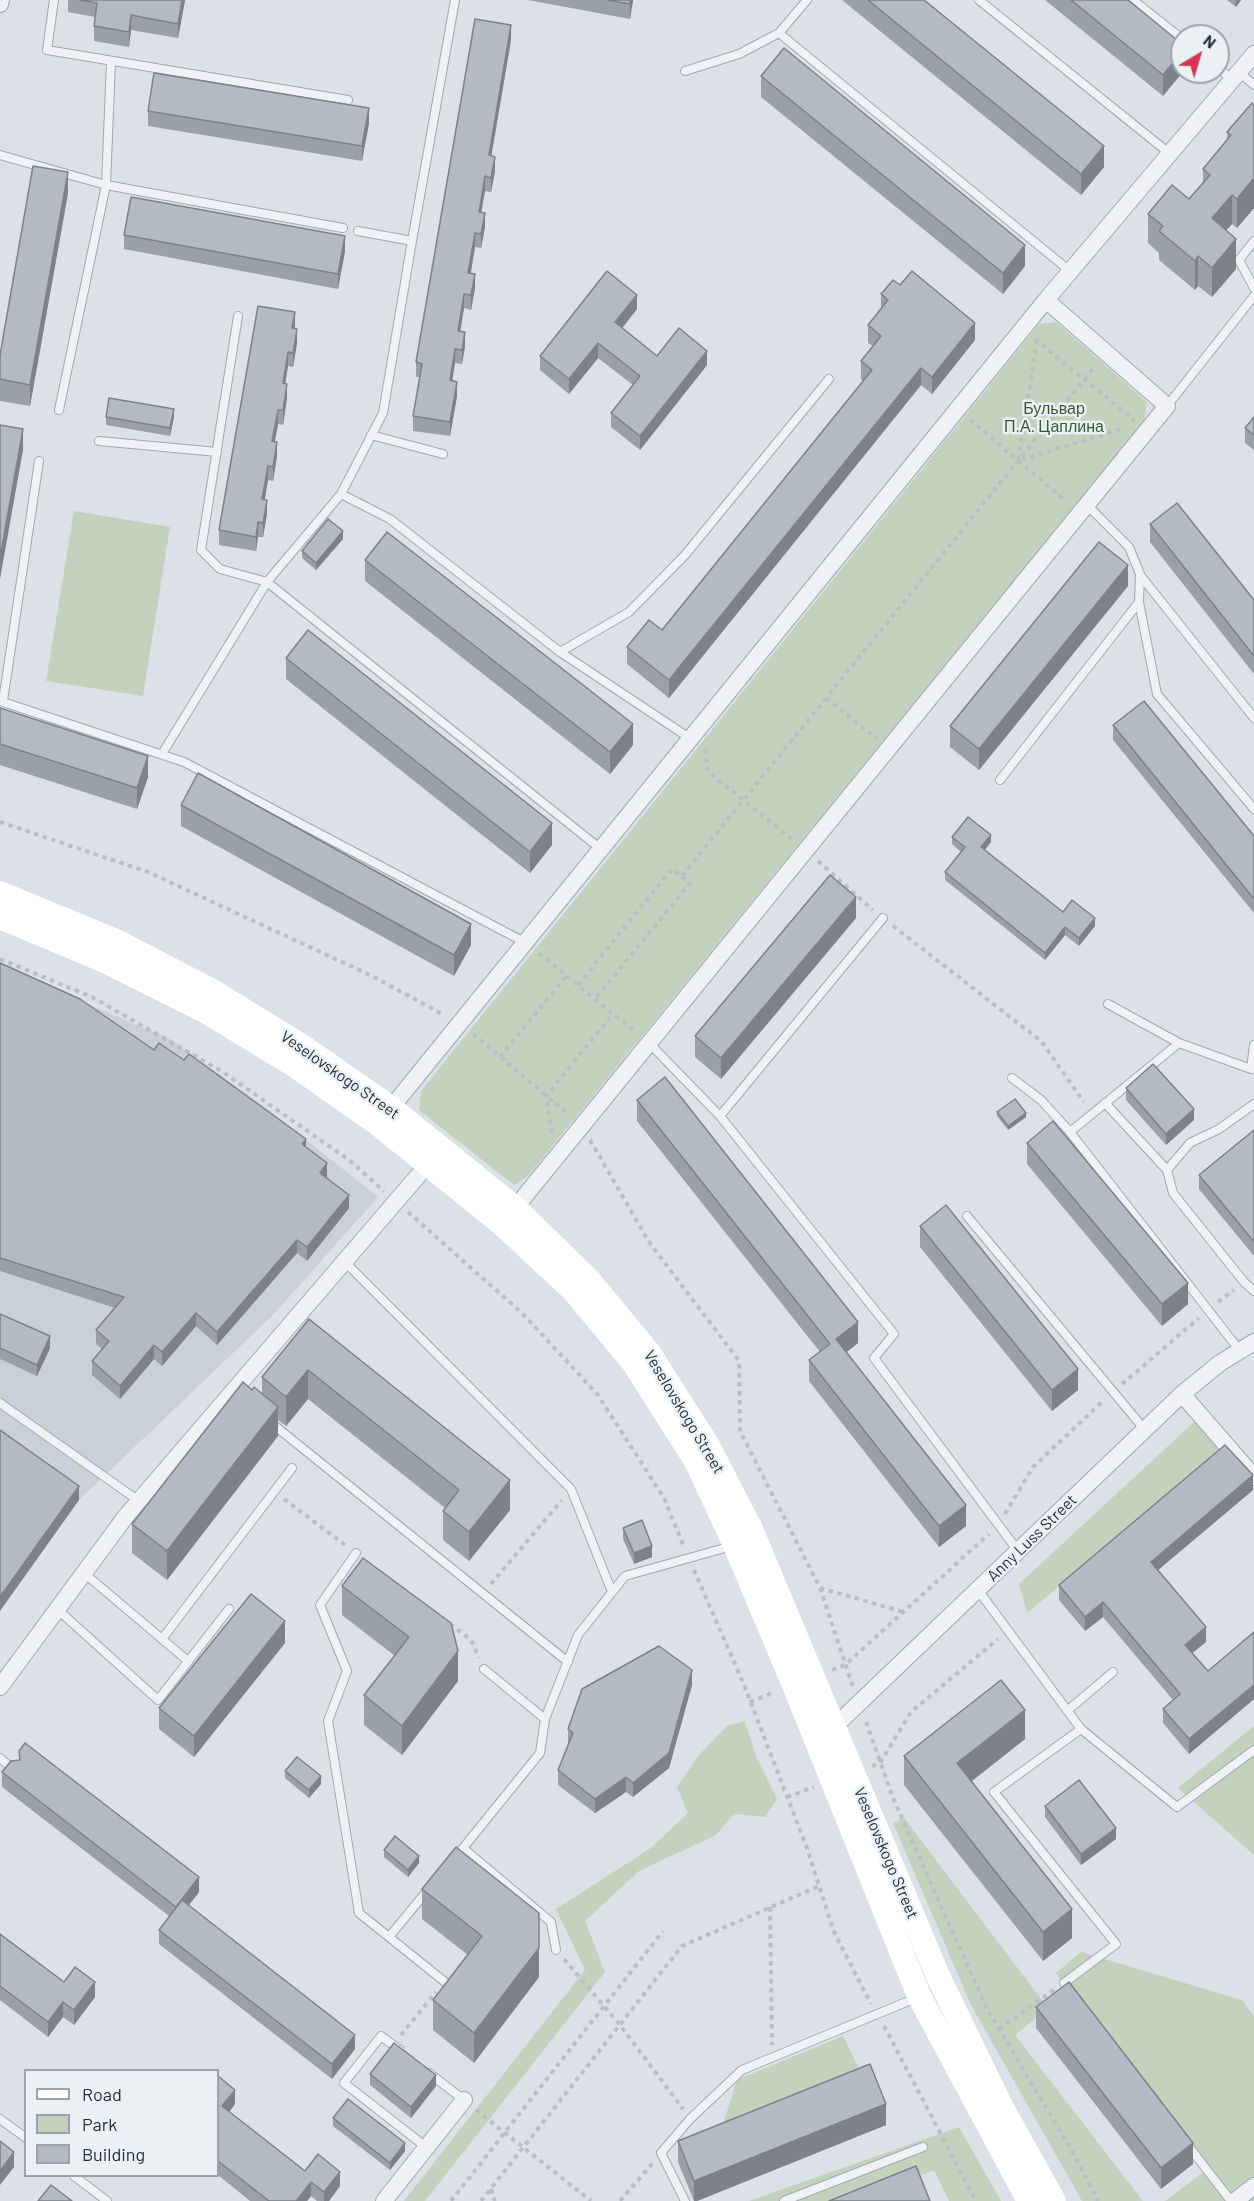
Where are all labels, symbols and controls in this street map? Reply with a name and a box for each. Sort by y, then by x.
north arrow [1170,24,1230,84]
text: N [1200,30,1220,52]
park label: Бульвар П.А. Цаплина [1004,399,1104,437]
street label: Veselovskogo Street [277,1027,403,1123]
street label: Veselovskogo Street [640,1347,728,1477]
street label: Anny Luss Street [983,1490,1081,1586]
street label: Veselovskogo Street [850,1784,922,1922]
legend [24,2069,219,2177]
text: Road [82,2083,122,2105]
text: Park [82,2113,117,2135]
text: Building [82,2143,145,2165]

